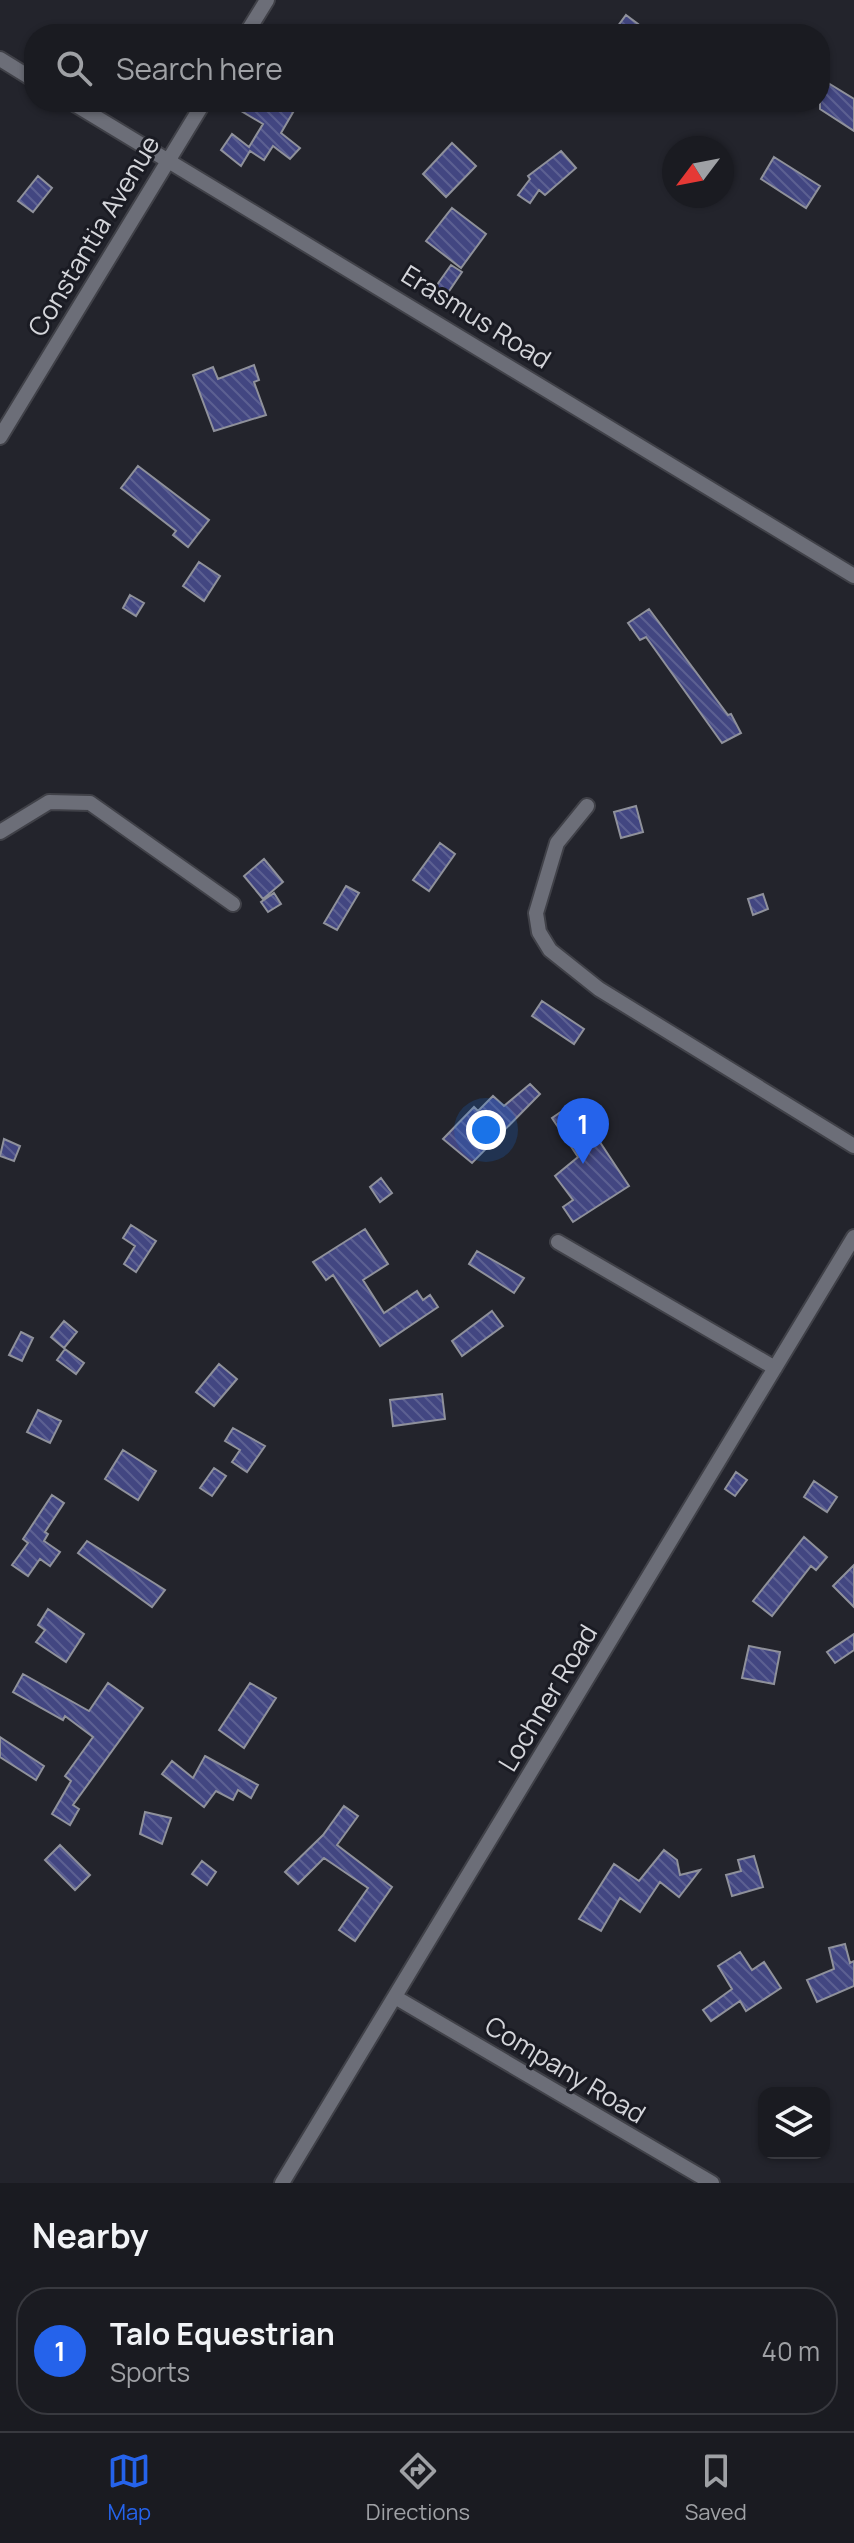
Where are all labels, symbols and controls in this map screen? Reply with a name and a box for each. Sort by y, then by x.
search box [24,24,830,112]
icon: search [52,46,96,90]
text: Search here [116,48,283,89]
street label: Constantia Avenue [19,128,167,343]
north arrow [662,136,734,208]
street label: Erasmus Road [395,256,558,376]
pin: 1 [557,1098,609,1164]
your location [466,1110,506,1150]
street label: Lochner Road [489,1617,605,1778]
street label: Company Road [479,2007,652,2131]
map controls [758,2087,830,2159]
button: layers [758,2087,830,2159]
text: Nearby [32,2212,148,2258]
text: Talo Equestrian [110,2313,335,2354]
text: 1 [54,2333,66,2369]
text: 40 m [762,2333,820,2369]
text: Sports [110,2354,190,2390]
tab: Map [107,2449,151,2527]
tab: Directions [366,2449,470,2527]
tab: Saved [685,2449,747,2527]

